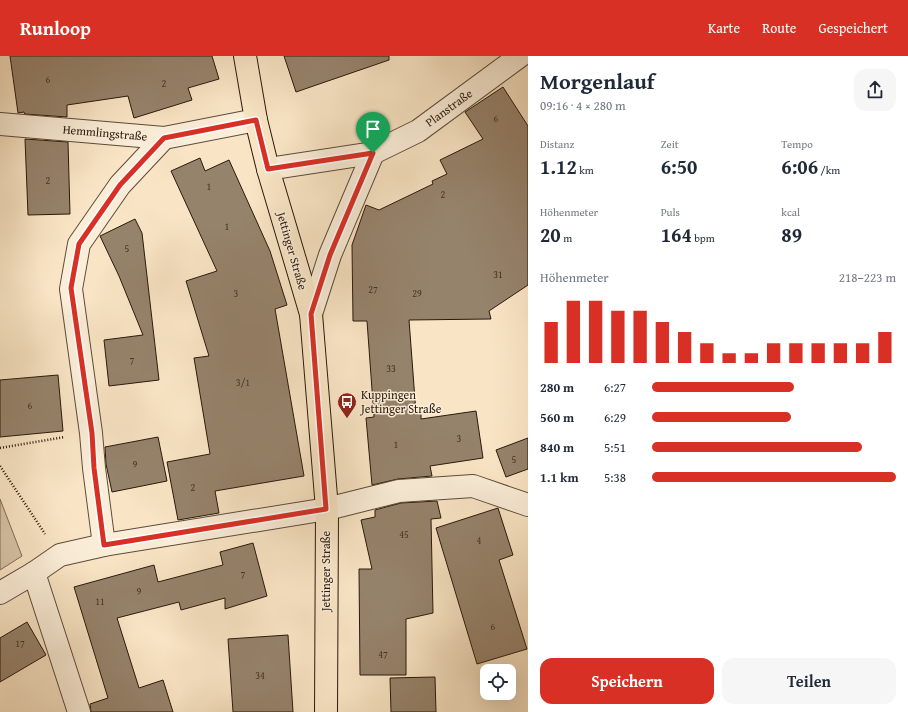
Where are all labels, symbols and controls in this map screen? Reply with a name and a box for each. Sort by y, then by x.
text: Runloop [20,14,91,42]
text: Karte [708,18,740,38]
text: Route [762,18,796,38]
text: Gespeichert [818,18,888,38]
text: Morgenlauf [540,65,655,97]
button: share [854,69,896,111]
house number: 6 [46,72,51,87]
house number: 2 [162,76,167,91]
street label: Planstraße [422,85,476,130]
text: 09:16 · 4 × 280 m [540,96,626,115]
house number: 6 [494,111,499,126]
pin [356,112,390,153]
icon: arrive [362,118,384,140]
street label: Hemmlingstraße [62,120,148,145]
text: Distanz [540,136,574,152]
text: Zeit [661,136,679,152]
text: Tempo [781,136,813,152]
text: 1.12 [540,152,577,181]
text: 6:50 [661,152,697,181]
text: 6:06 [781,152,818,181]
text: km [577,162,594,178]
text: /km [818,162,840,178]
house number: 2 [46,173,51,188]
house number: 1 [207,179,212,194]
house number: 2 [441,187,446,202]
text: Höhenmeter [540,204,598,220]
text: Puls [661,204,680,220]
text: kcal [781,204,800,220]
street label: Jettinger Straße [273,208,312,292]
house number: 1 [225,219,230,234]
text: 20 [540,220,561,249]
text: 164 [661,220,692,249]
text: 89 [781,220,802,249]
text: m [561,230,572,246]
text: bpm [692,230,715,246]
house number: 5 [125,241,130,256]
house number: 31 [493,267,503,282]
text: Höhenmeter [540,268,609,287]
text: 218–223 m [839,268,896,287]
house number: 27 [368,282,378,297]
house number: 3 [234,286,239,301]
house number: 29 [412,286,422,301]
house number: 7 [130,353,135,368]
house number: 33 [386,361,396,376]
house number: 3/1 [236,375,250,390]
text: 280 m [540,378,574,397]
text: 6:27 [604,378,626,397]
place label: Kuppingen Jettinger Straße [359,386,442,417]
bus stop icon: Kuppingen Jettinger Straße [336,391,358,419]
house number: 6 [28,398,33,413]
text: 560 m [540,408,574,427]
text: 6:29 [604,408,626,427]
house number: 3 [457,431,462,446]
house number: 1 [394,437,399,452]
text: 840 m [540,438,574,457]
text: 5:51 [604,438,626,457]
house number: 5 [512,452,517,467]
house number: 9 [133,457,138,472]
text: 1.1 km [540,468,579,487]
text: 5:38 [604,468,626,487]
house number: 2 [191,480,196,495]
house number: 45 [399,527,409,542]
street label: Jettinger Straße [317,530,334,613]
house number: 4 [477,533,482,548]
house number: 7 [241,567,246,582]
house number: 9 [137,584,142,599]
house number: 11 [95,594,105,609]
house number: 6 [491,619,496,634]
house number: 17 [15,636,25,651]
house number: 47 [378,647,388,662]
button: Speichern [540,658,714,704]
button: Teilen [722,658,896,704]
map controls [480,664,516,700]
button: locate [480,664,516,700]
house number: 34 [255,668,265,683]

